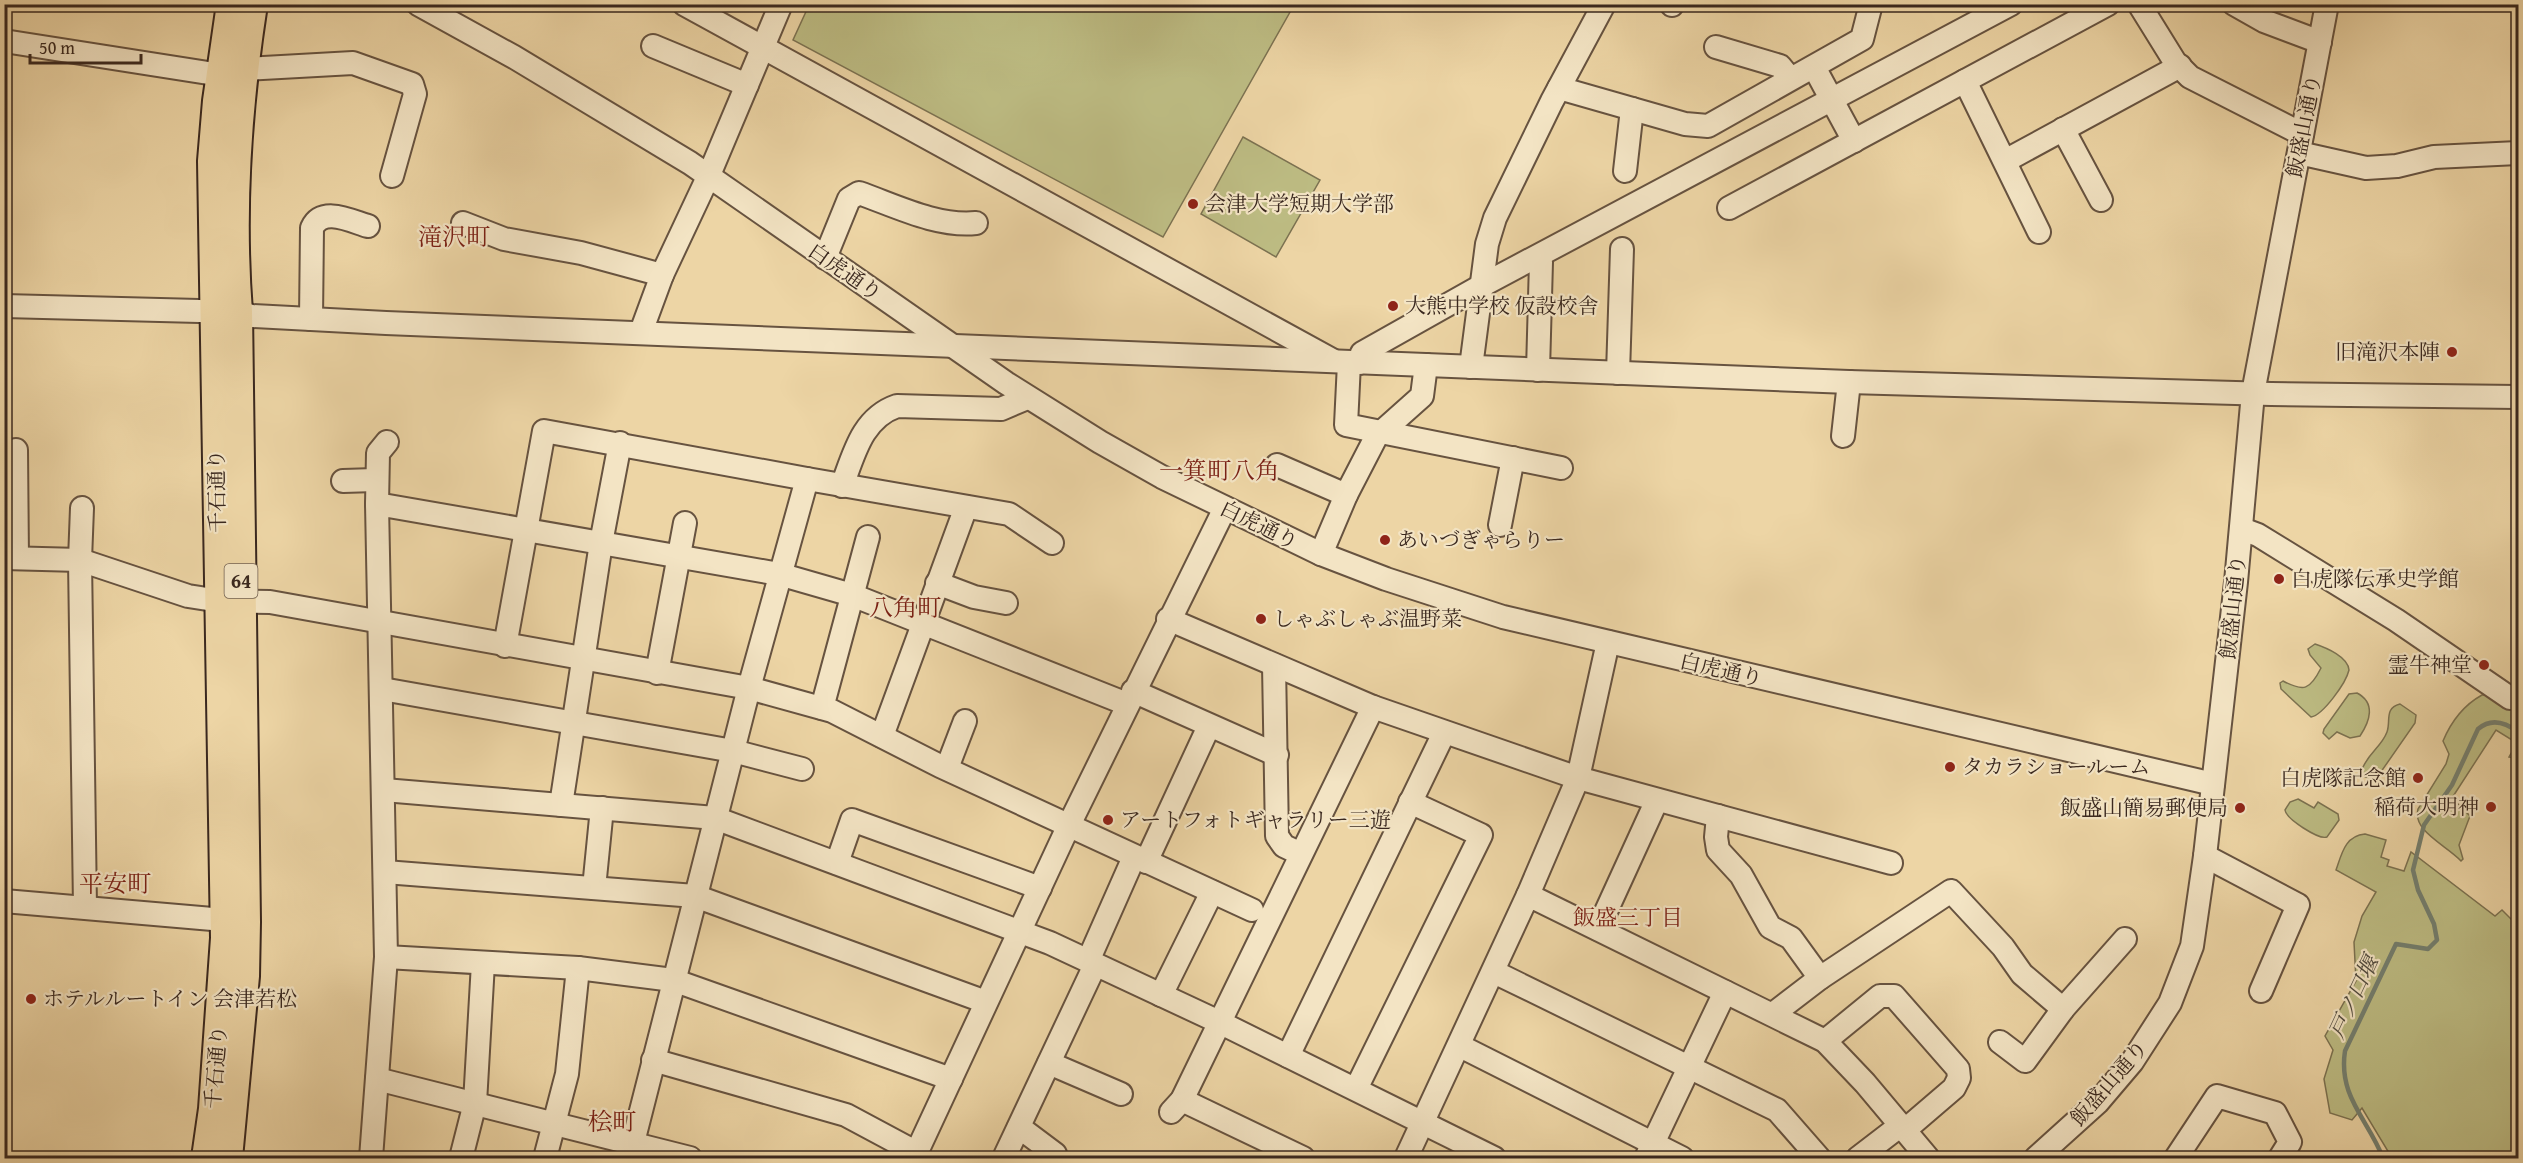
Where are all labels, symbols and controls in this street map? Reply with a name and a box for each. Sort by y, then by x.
scale bar [30,27,141,65]
text: 50 m [39,34,75,61]
street label: 飯盛山通り [2278,71,2329,180]
place label: 会津大学短期大学部 [1205,188,1394,219]
marker: 会津大学短期大学部 [1186,197,1200,211]
district label: 滝沢町 [418,219,490,254]
street label: 白虎通り [802,235,889,308]
place label: 大熊中学校 仮設校舎 [1405,290,1599,321]
marker: 大熊中学校 仮設校舎 [1386,299,1400,313]
place label: 旧滝沢本陣 [2335,336,2440,367]
marker: 旧滝沢本陣 [2445,345,2459,359]
street label: 千石通り [200,449,233,533]
district label: 一箕町八角 [1159,453,1279,488]
street label: 白虎通り [1215,492,1304,557]
place label: あいづぎゃらりー [1397,524,1565,555]
marker: あいづぎゃらりー [1378,533,1392,547]
street label: 飯盛山通り [2212,553,2253,661]
place label: 白虎隊伝承史学館 [2291,563,2459,594]
road number: 64 [224,564,258,598]
marker: 白虎隊伝承史学館 [2272,572,2286,586]
district label: 八角町 [869,590,941,625]
place label: しゃぶしゃぶ温野菜 [1273,603,1462,634]
marker: しゃぶしゃぶ温野菜 [1254,612,1268,626]
street label: 白虎通り [1677,645,1766,694]
place label: 霊牛神堂 [2388,649,2472,680]
marker: 霊牛神堂 [2477,658,2491,672]
place label: タカラショールーム [1962,751,2150,782]
marker: タカラショールーム [1943,760,1957,774]
place label: 白虎隊記念館 [2280,762,2406,793]
marker: 白虎隊記念館 [2411,771,2425,785]
place label: 稲荷大明神 [2374,791,2479,822]
place label: 飯盛山簡易郵便局 [2060,792,2228,823]
marker: 稲荷大明神 [2484,800,2498,814]
marker: 飯盛山簡易郵便局 [2233,801,2247,815]
place label: アートフォトギャラリー三遊 [1120,804,1391,835]
marker: アートフォトギャラリー三遊 [1101,813,1115,827]
district label: 平安町 [79,866,151,901]
district label: 飯盛三丁目 [1573,901,1683,933]
water label: 戸ノ口堰 [2320,947,2388,1044]
place label: ホテルルートイン 会津若松 [43,983,297,1014]
marker: ホテルルートイン 会津若松 [24,992,38,1006]
street label: 千石通り [196,1024,235,1110]
street label: 飯盛山通り [2062,1033,2155,1132]
district label: 桧町 [588,1104,636,1139]

